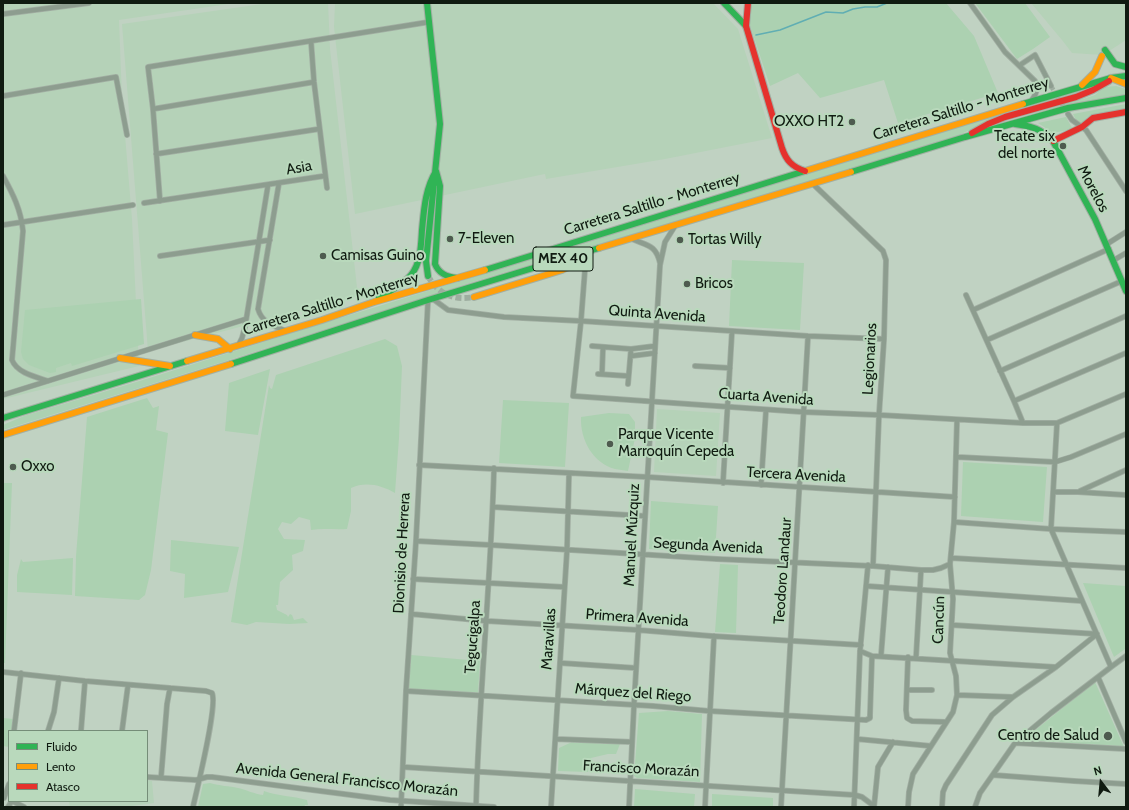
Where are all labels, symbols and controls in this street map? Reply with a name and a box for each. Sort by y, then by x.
street label: Carretera Saltillo - Monterrey [871,74,1051,144]
place label: OXXO HT2 [774,113,844,131]
marker: OXXO HT2 [847,117,857,127]
place label: Tecate six del norte [994,128,1055,163]
marker: Tecate six del norte [1058,141,1068,151]
street label: Asia [285,157,313,179]
street label: Morelos [1073,163,1113,215]
street label: Carretera Saltillo - Monterrey [562,169,742,239]
place label: 7-Eleven [458,230,514,248]
place label: Tortas Willy [688,231,761,249]
marker: 7-Eleven [445,234,455,244]
marker: Tortas Willy [675,235,685,245]
place label: Camisas Guino [331,247,424,265]
road number: MEX 40 [533,247,593,271]
marker: Camisas Guino [318,251,328,261]
street label: Carretera Saltillo - Monterrey [241,269,421,339]
place label: Bricos [695,275,733,293]
marker: Bricos [682,279,692,289]
street label: Quinta Avenida [608,302,706,326]
street label: Legionarios [859,322,881,396]
street label: Cuarta Avenida [718,385,814,409]
place label: Parque Vicente Marroquín Cepeda [618,426,734,461]
marker: Parque Vicente Marroquín Cepeda [605,439,615,449]
place label: Oxxo [21,458,55,476]
marker: Oxxo [8,462,18,472]
street label: Tercera Avenida [746,463,846,487]
street label: Manuel Múzquiz [620,483,644,587]
street label: Dionisio de Herrera [390,492,414,614]
street label: Teodoro Landaur [770,517,796,625]
street label: Segunda Avenida [653,534,763,558]
street label: Cancún [929,596,949,644]
street label: Tegucigalpa [461,600,485,674]
street label: Primera Avenida [585,605,689,631]
street label: Maravillas [538,607,560,671]
street label: Márquez del Riego [574,680,692,706]
place label: Centro de Salud [998,727,1099,745]
legend [8,730,148,802]
marker: Centro de Salud [1102,730,1114,742]
text: Fluido [46,739,77,754]
street label: Francisco Morazán [582,757,700,781]
text: Lento [46,759,75,774]
street label: Avenida General Francisco Morazán [235,759,459,801]
north arrow [1081,762,1121,802]
text: N [1092,763,1103,778]
text: Atasco [46,779,80,794]

